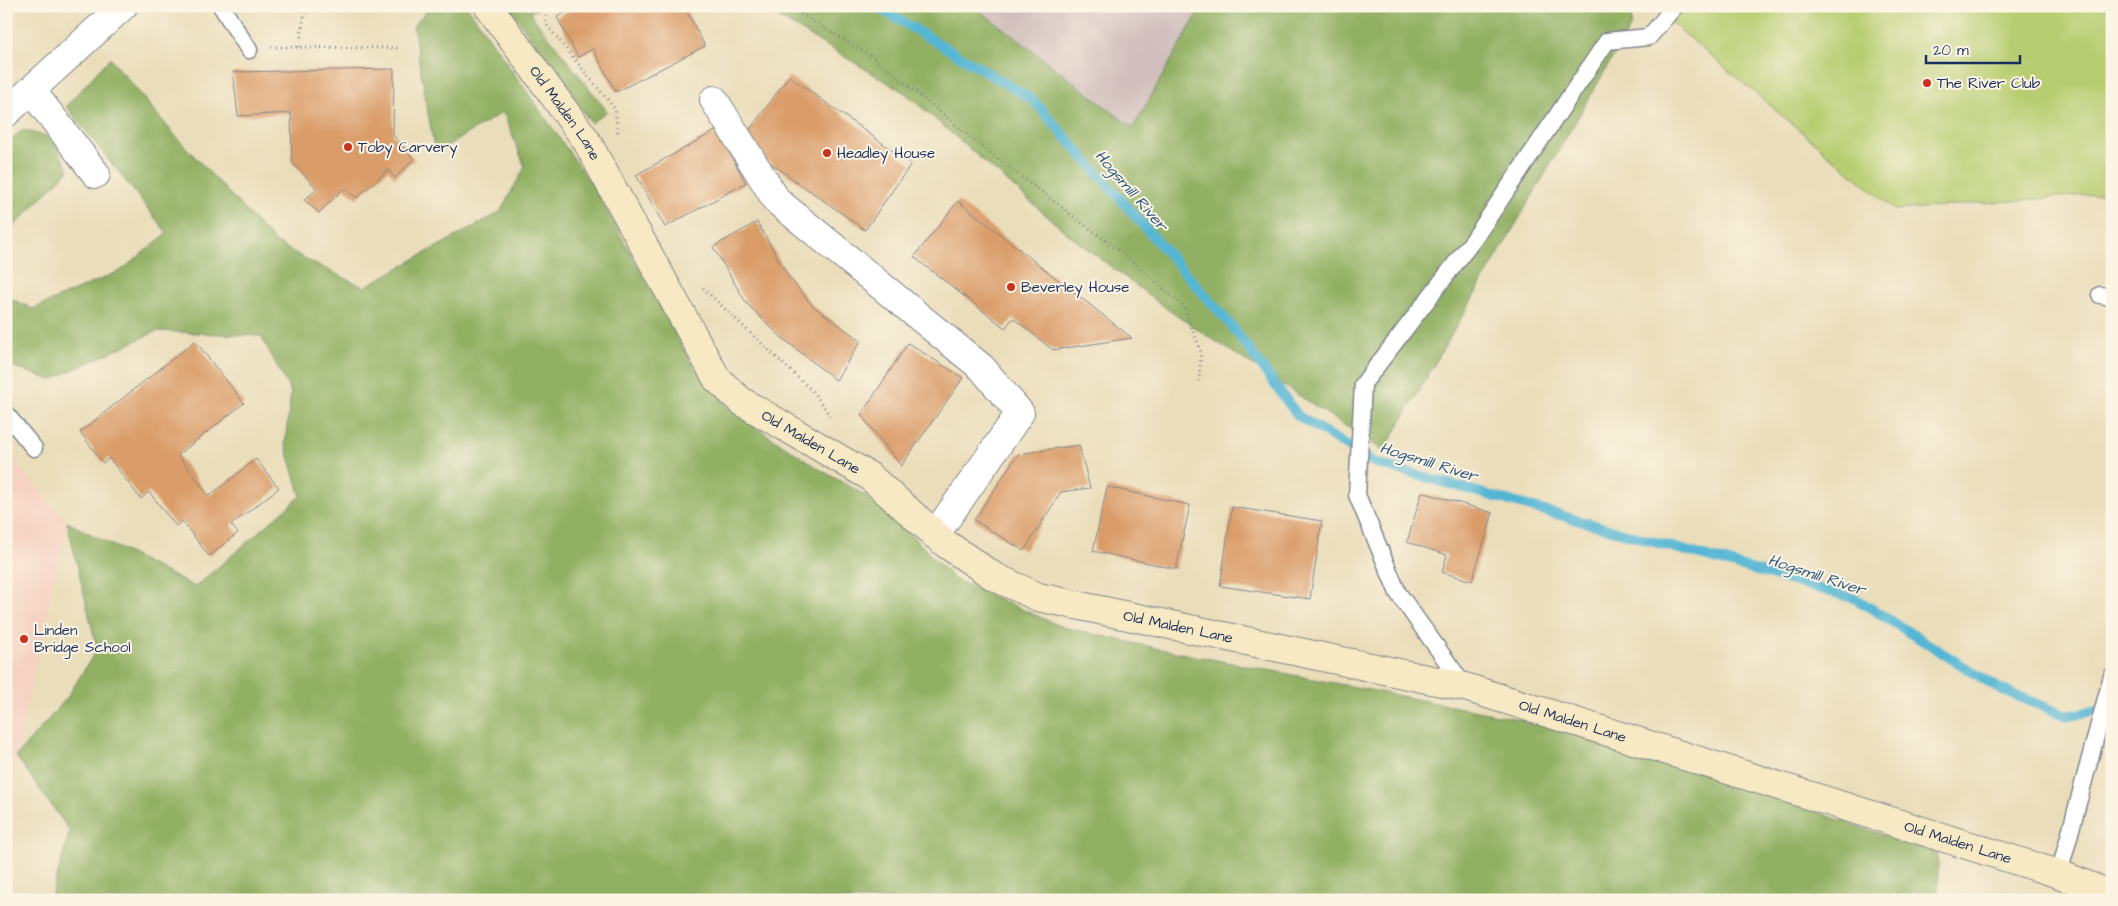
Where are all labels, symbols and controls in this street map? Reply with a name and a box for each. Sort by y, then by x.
scale bar [1926,32,2019,64]
text: 20 m [1933,40,1969,61]
street label: Old Malden Lane [524,62,605,164]
place label: The River Club [1937,73,2041,94]
marker: The River Club [1921,77,1933,89]
place label: Toby Carvery [358,137,457,159]
marker: Toby Carvery [342,141,354,153]
place label: Headley House [837,143,935,165]
water label: Hogsmill River [1089,145,1174,238]
marker: Headley House [821,147,833,159]
place label: Beverley House [1021,277,1129,299]
marker: Beverley House [1005,281,1017,293]
street label: Old Malden Lane [757,405,864,480]
water label: Hogsmill River [1377,437,1482,489]
water label: Hogsmill River [1765,549,1870,603]
street label: Old Malden Lane [1121,605,1235,649]
place label: Linden Bridge School [34,620,131,659]
marker: Linden Bridge School [18,633,30,645]
street label: Old Malden Lane [1516,695,1629,748]
street label: Old Malden Lane [1902,816,2014,869]

